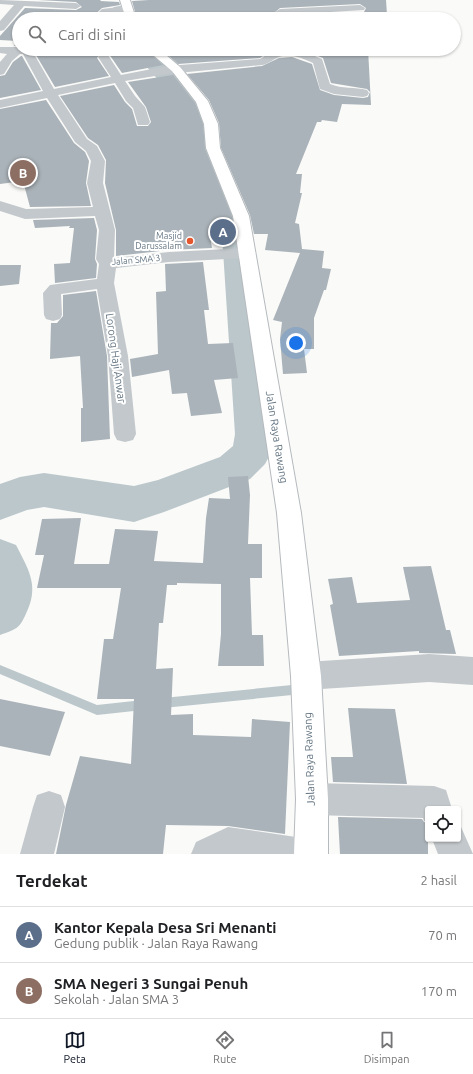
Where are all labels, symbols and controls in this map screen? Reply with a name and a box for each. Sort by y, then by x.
search box [12,12,461,56]
icon: search [26,23,48,45]
text: Cari di sini [58,26,126,43]
pin: B [10,158,36,188]
pin: A [210,217,236,247]
place label: Masjid Darussalam [135,231,182,251]
marker: Masjid Darussalam [185,236,195,246]
street label: Jalan SMA 3 [111,253,161,267]
street label: Lorong Haji Anwar [104,312,128,405]
your location [286,333,306,353]
street label: Jalan Raya Rawang [264,390,290,484]
street label: Jalan Raya Rawang [301,712,317,806]
map controls [425,806,461,842]
button: locate [425,806,461,842]
text: Terdekat [16,871,88,890]
text: 2 hasil [420,873,457,887]
text: Kantor Kepala Desa Sri Menanti [54,919,277,936]
text: A [24,928,34,942]
text: 70 m [428,928,457,942]
text: Gedung publik · Jalan Raya Rawang [54,936,258,950]
text: SMA Negeri 3 Sungai Penuh [54,975,248,992]
text: B [25,984,33,998]
text: 170 m [421,984,457,998]
text: Sekolah · Jalan SMA 3 [54,992,179,1006]
tab: Peta [64,1029,86,1065]
tab: Rute [213,1029,237,1065]
tab: Disimpan [364,1029,409,1065]

